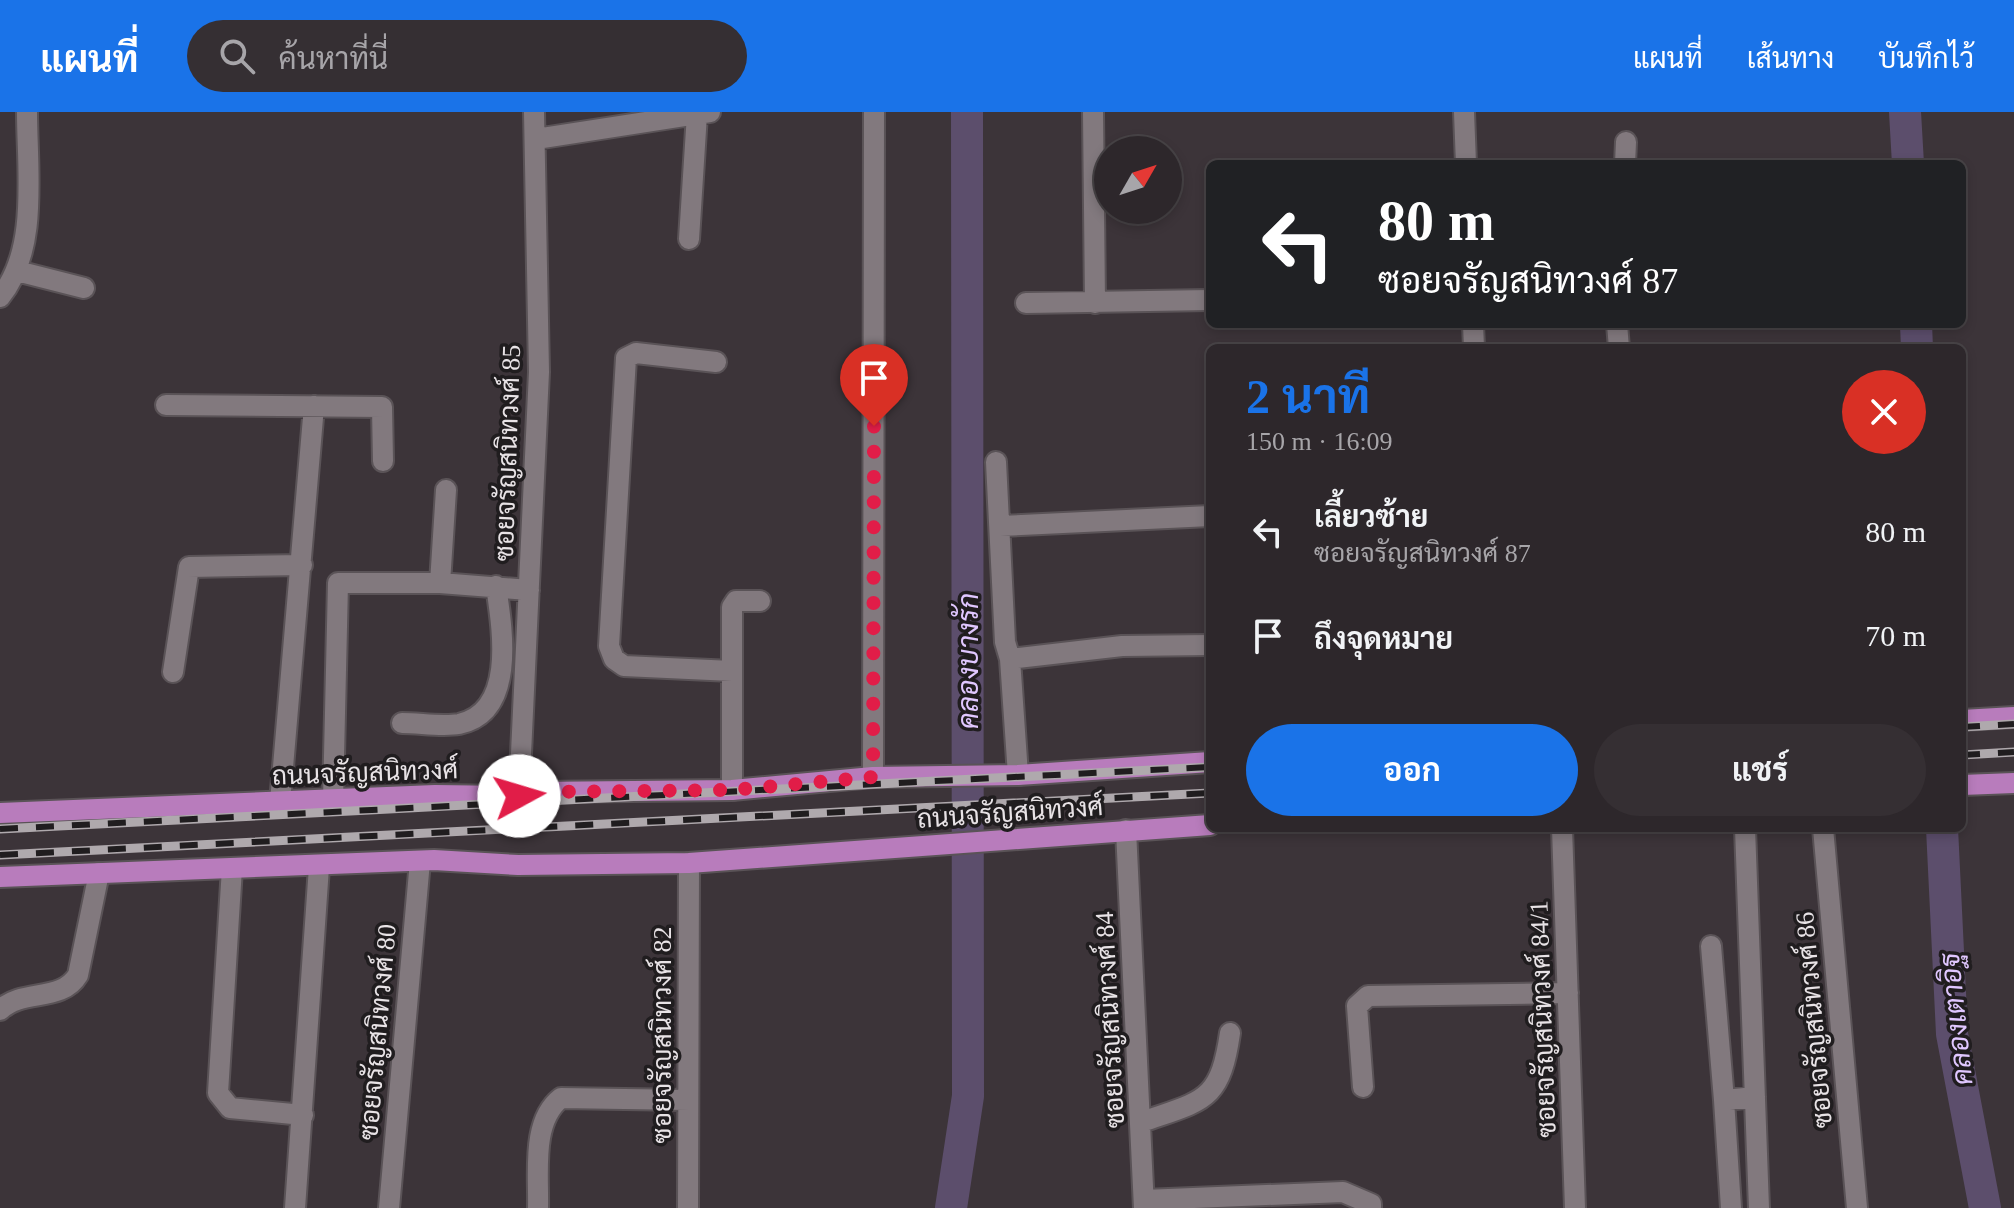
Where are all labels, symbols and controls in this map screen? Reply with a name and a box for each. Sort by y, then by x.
search box [187,20,747,92]
icon: search [215,34,259,78]
text: แผนที่ [40,38,139,80]
text: ค้นหาที่นี่ [279,42,388,75]
text: แผนที่ [1633,43,1703,74]
text: เส้นทาง [1747,43,1834,74]
text: บันทึกไว้ [1878,43,1974,74]
north arrow [1094,136,1182,224]
map controls [1094,136,1182,224]
text: 80 m [1378,190,1495,252]
icon: left [1246,192,1350,296]
text: ซอยจรัญสนิทวงศ์ 87 [1378,261,1678,301]
street label: ซอยจรัญสนิทวงศ์ 85 [487,344,527,562]
pin [840,344,908,426]
icon: arrive [852,356,896,400]
text: 2 นาที [1246,370,1370,423]
button: close [1842,370,1926,454]
text: 150 m · 16:09 [1246,427,1393,456]
text: เลี้ยวซ้าย [1314,500,1428,533]
icon: left [1246,510,1290,554]
text: 80 m [1865,515,1926,548]
text: ซอยจรัญสนิทวงศ์ 87 [1314,539,1531,568]
water label: คลองบางรัก [950,593,984,729]
icon: arrive [1246,614,1290,658]
text: 70 m [1865,619,1926,652]
text: ถึงจุดหมาย [1314,622,1453,655]
button: ออก [1246,724,1578,816]
button: แชร์ [1594,724,1926,816]
street label: ถนนจรัญสนิทวงศ์ [271,752,459,792]
position arrow [477,754,561,838]
street label: ถนนจรัญสนิทวงศ์ [916,789,1104,835]
street label: ซอยจรัญสนิทวงศ์ 84/1 [1521,900,1563,1138]
street label: ซอยจรัญสนิทวงศ์ 84 [1087,911,1131,1129]
street label: ซอยจรัญสนิทวงศ์ 86 [1787,911,1839,1129]
street label: ซอยจรัญสนิทวงศ์ 80 [351,923,403,1141]
street label: ซอยจรัญสนิทวงศ์ 82 [645,927,678,1143]
water label: คลองเตาอิฐ [1933,950,1981,1087]

